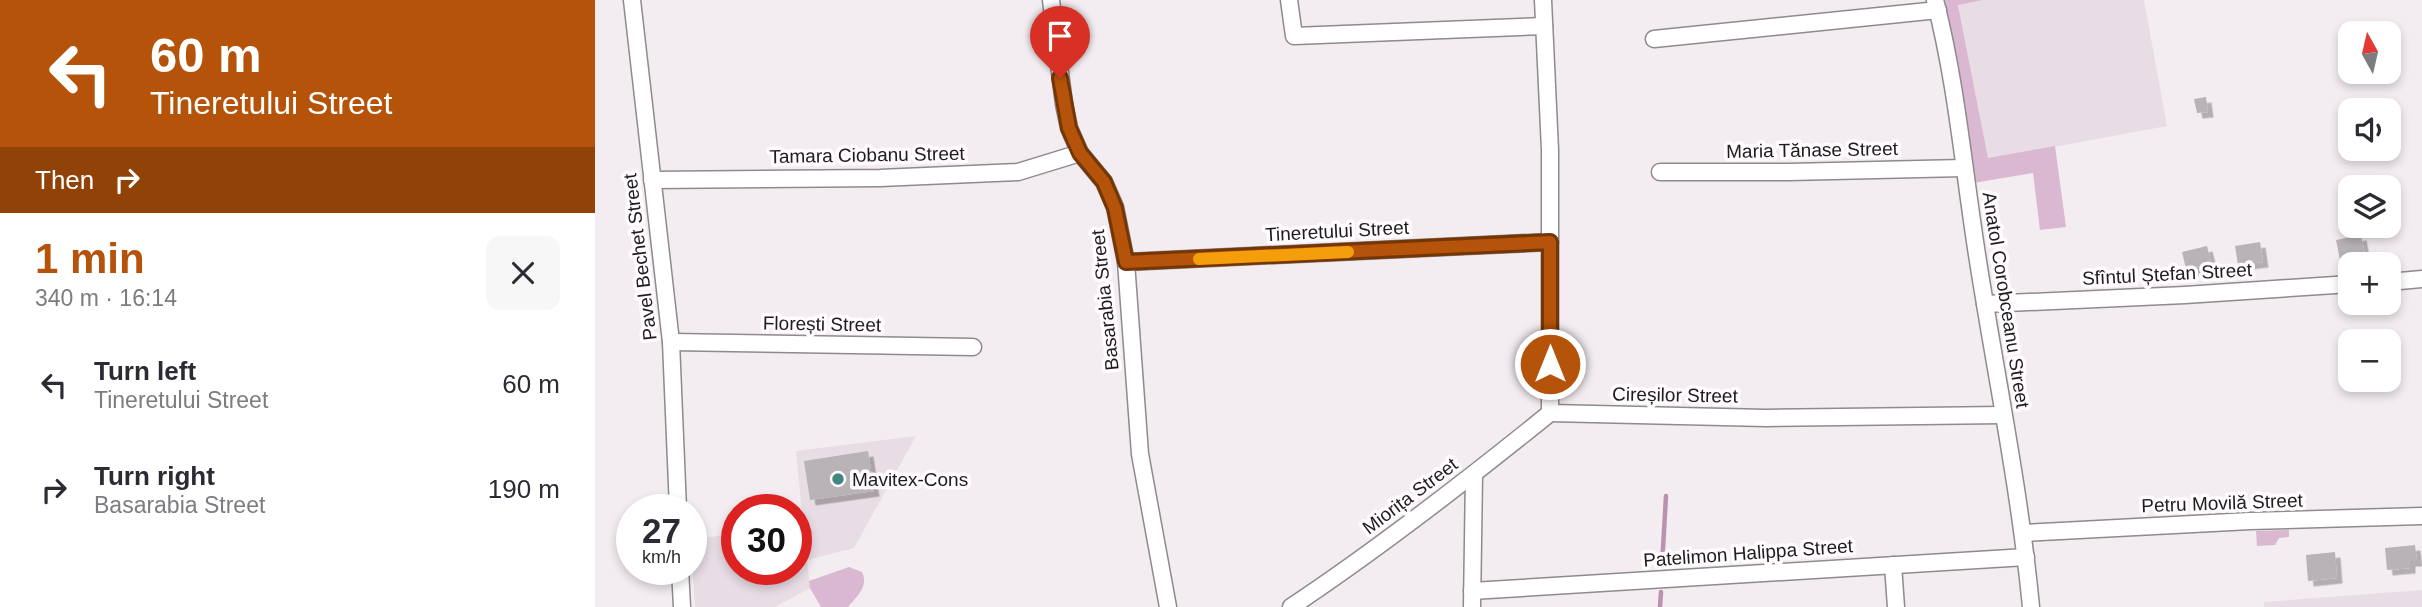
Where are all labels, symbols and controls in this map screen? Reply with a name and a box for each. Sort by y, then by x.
pin [1030,6,1090,78]
icon: arrive [1041,17,1079,55]
north arrow [2338,21,2401,84]
map controls [2338,21,2401,392]
icon: left [35,28,126,119]
text: 60 m [150,28,262,82]
text: Tineretului Street [150,85,392,121]
button: sound [2338,98,2401,161]
street label: Maria Tănase Street [1726,138,1899,162]
street label: Tamara Ciobanu Street [769,143,966,167]
icon: right [108,161,146,199]
text: Then [35,165,94,195]
street label: Pavel Bechet Street [619,172,661,342]
button: layers [2338,175,2401,238]
street label: Anatol Corobceanu Street [1979,190,2034,410]
street label: Tineretului Street [1265,217,1410,245]
street label: Basarabia Street [1087,228,1123,371]
text: 1 min [35,235,145,282]
button: close [486,236,560,310]
button: + [2338,252,2401,315]
street label: Sfîntul Ștefan Street [2082,259,2253,289]
text: 340 m · 16:14 [35,285,177,311]
street label: Florești Street [763,312,882,336]
position arrow [1513,327,1587,401]
button: − [2338,329,2401,392]
text: Turn left [94,356,196,386]
icon: left [35,366,73,404]
text: 60 m [502,369,560,399]
street label: Cireșilor Street [1612,383,1739,407]
text: Tineretului Street [94,387,268,413]
street label: Miorița Street [1359,453,1462,538]
text: Turn right [94,461,215,491]
place label: Mavitex-Cons [852,469,968,490]
icon: right [35,471,73,509]
marker: Mavitex-Cons [830,471,846,487]
text: 190 m [488,474,560,504]
street label: Petru Movilă Street [2141,490,2304,516]
text: Basarabia Street [94,492,265,518]
speed limit sign: 30 [721,494,812,585]
text: 27 [642,511,681,550]
street label: Patelimon Halippa Street [1642,535,1854,571]
text: km/h [642,547,681,567]

